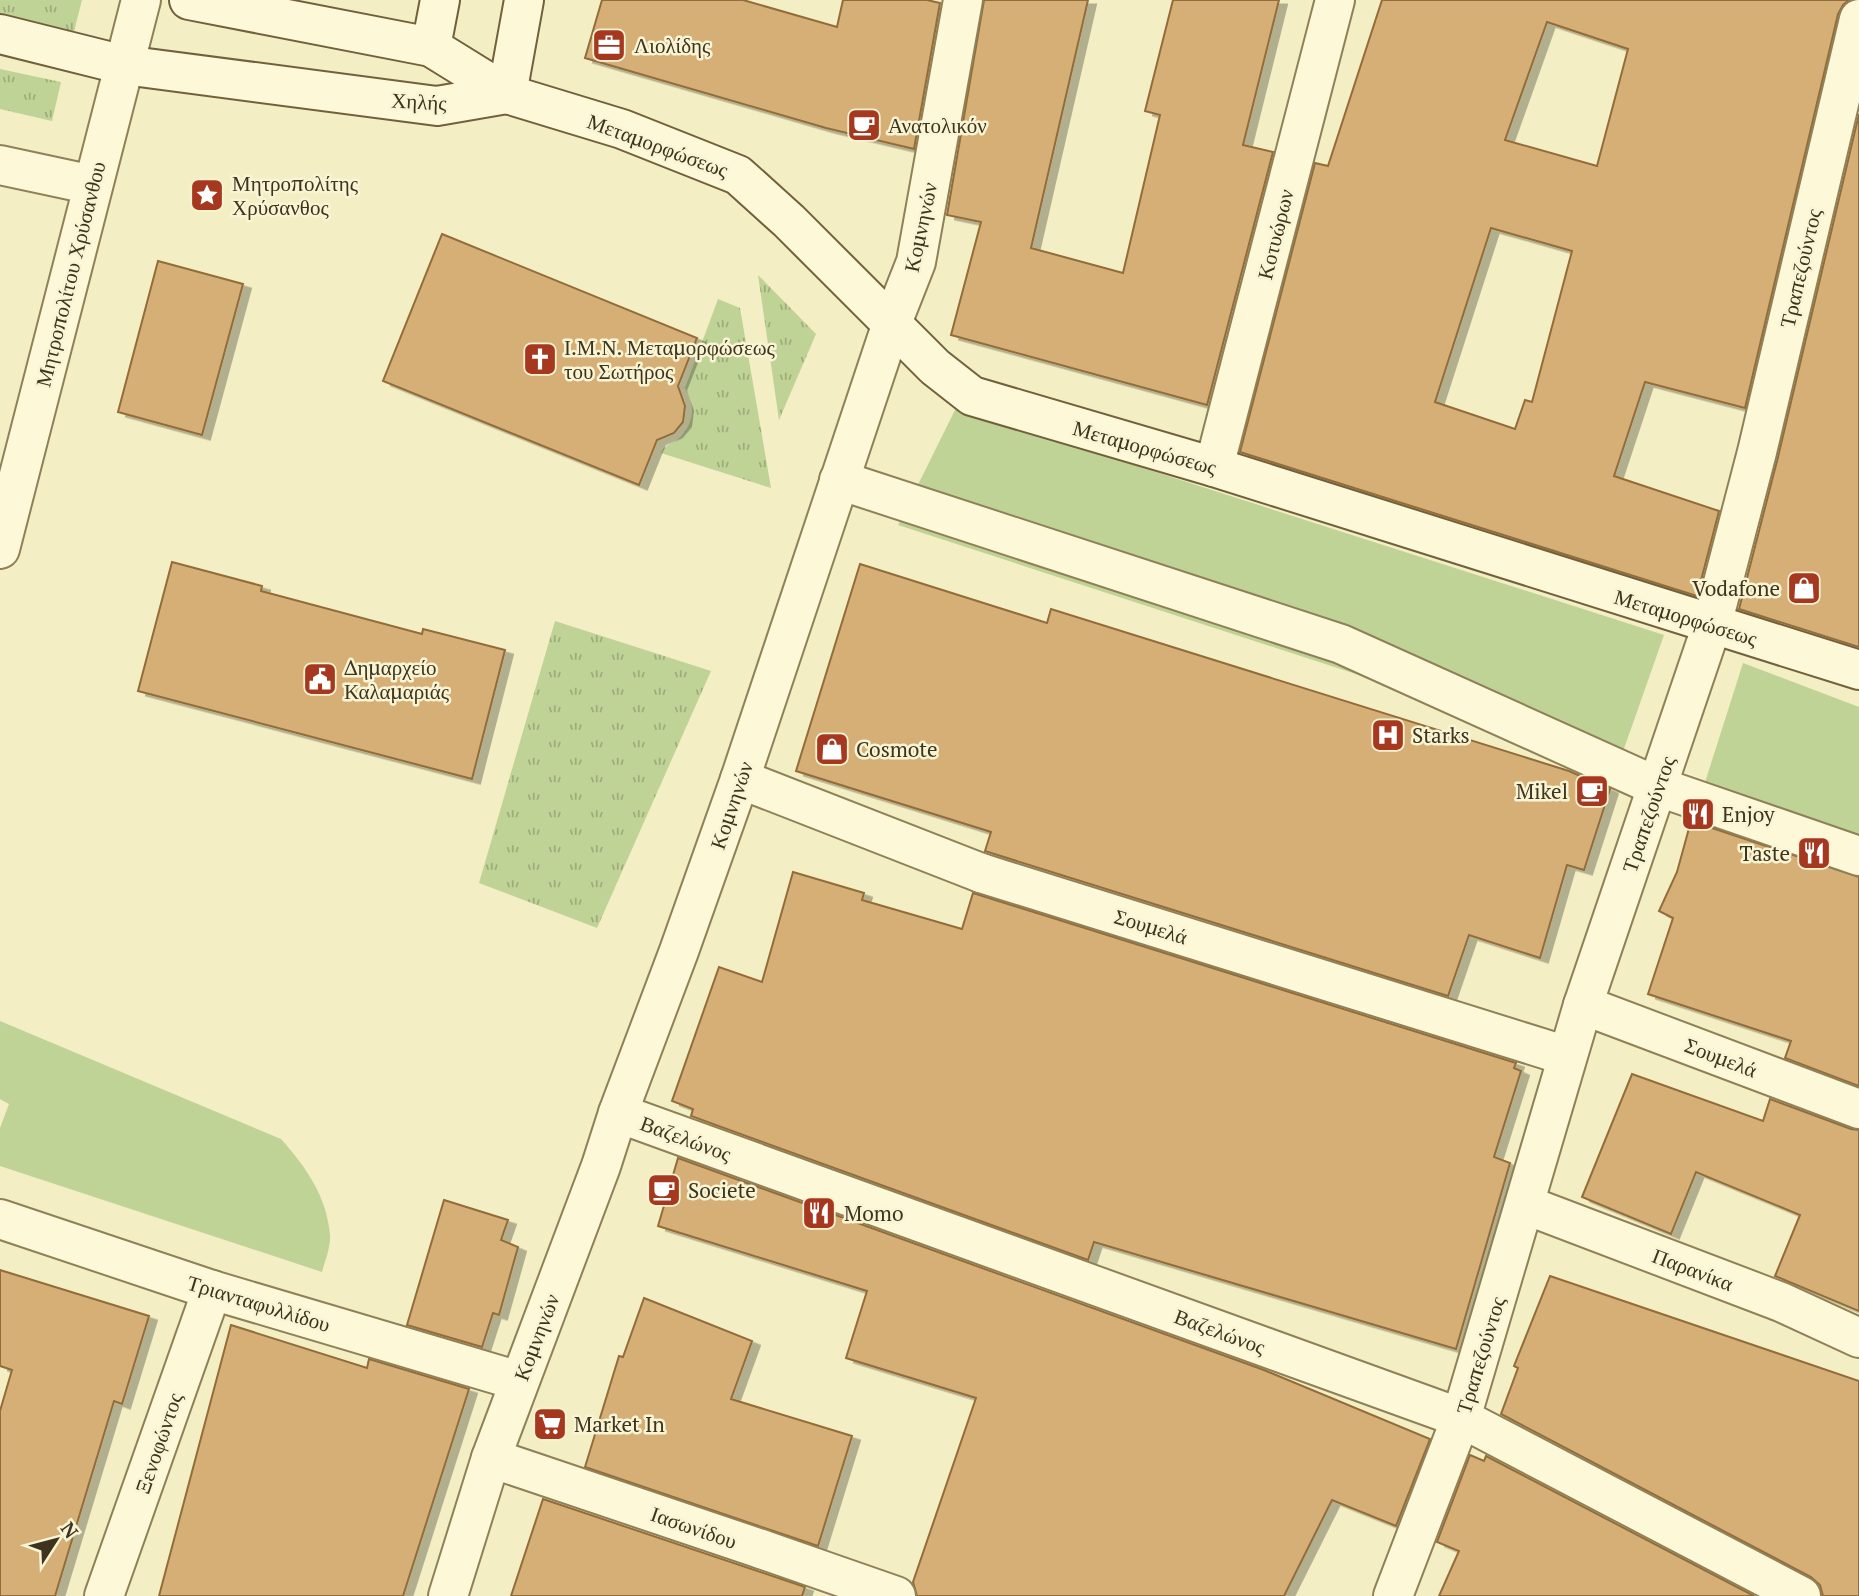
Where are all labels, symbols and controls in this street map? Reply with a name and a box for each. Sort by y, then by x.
office icon: Λιολίδης [590,26,628,64]
place label: Λιολίδης [634,31,711,59]
street label: Χηλής [391,86,448,116]
cafe icon: Ανατολικόν [845,106,883,144]
street label: Μεταμορφώσεως [584,107,733,184]
place label: Ανατολικόν [888,111,987,139]
street label: Μητροπολίτου Χρύσανθου [28,158,112,390]
place label: Μητροπολίτης Χρύσανθος [232,169,359,221]
place icon: Μητροπολίτης Χρύσανθος [188,176,226,214]
street label: Κομνηνών [897,180,943,274]
street label: Κοτυώρων [1250,186,1300,282]
street label: Τραπεζούντος [1773,205,1827,330]
place label: Ι.Μ.Ν. Μεταμορφώσεως του Σωτήρος [564,333,776,385]
church icon: Ι.Μ.Ν. Μεταμορφώσεως του Σωτήρος [521,340,559,378]
street label: Μεταμορφώσεως [1070,413,1221,481]
shop icon: Vodafone [1785,569,1823,607]
place label: Vodafone [1692,574,1780,602]
street label: Μεταμορφώσεως [1611,582,1762,652]
place label: Δημαρχείο Καλαμαριάς [344,653,450,705]
public building icon: Δημαρχείο Καλαμαριάς [301,660,339,698]
hospital icon: Starks [1369,716,1407,754]
place label: Starks [1412,721,1470,749]
shop icon: Cosmote [813,730,851,768]
place label: Cosmote [856,735,938,763]
street label: Τραπεζούντος [1615,751,1681,876]
street label: Κομνηνών [703,757,759,853]
cafe icon: Mikel [1573,772,1611,810]
place label: Mikel [1516,777,1568,805]
restaurant icon: Enjoy [1679,795,1717,833]
place label: Enjoy [1722,800,1775,828]
restaurant icon: Taste [1795,834,1833,872]
place label: Taste [1740,839,1790,867]
street label: Σουμελά [1111,902,1191,950]
street label: Σουμελά [1681,1030,1761,1084]
street label: Βαζελώνος [637,1109,736,1168]
cafe icon: Societe [645,1171,683,1209]
place label: Societe [688,1176,756,1204]
restaurant icon: Momo [800,1194,838,1232]
place label: Momo [844,1199,904,1227]
street label: Παρανίκα [1649,1241,1737,1297]
street label: Τριανταφυλλίδου [184,1268,334,1338]
street label: Κομνηνών [507,1289,565,1385]
street label: Τραπεζούντος [1449,1292,1511,1417]
street label: Βαζελώνος [1171,1302,1270,1361]
street label: Ξενοφώντος [128,1388,189,1497]
supermarket icon: Market In [531,1405,569,1443]
place label: Market In [574,1410,665,1438]
street label: Ιασωνίδου [647,1499,741,1555]
north arrow [21,1505,91,1575]
text: N [56,1517,85,1543]

